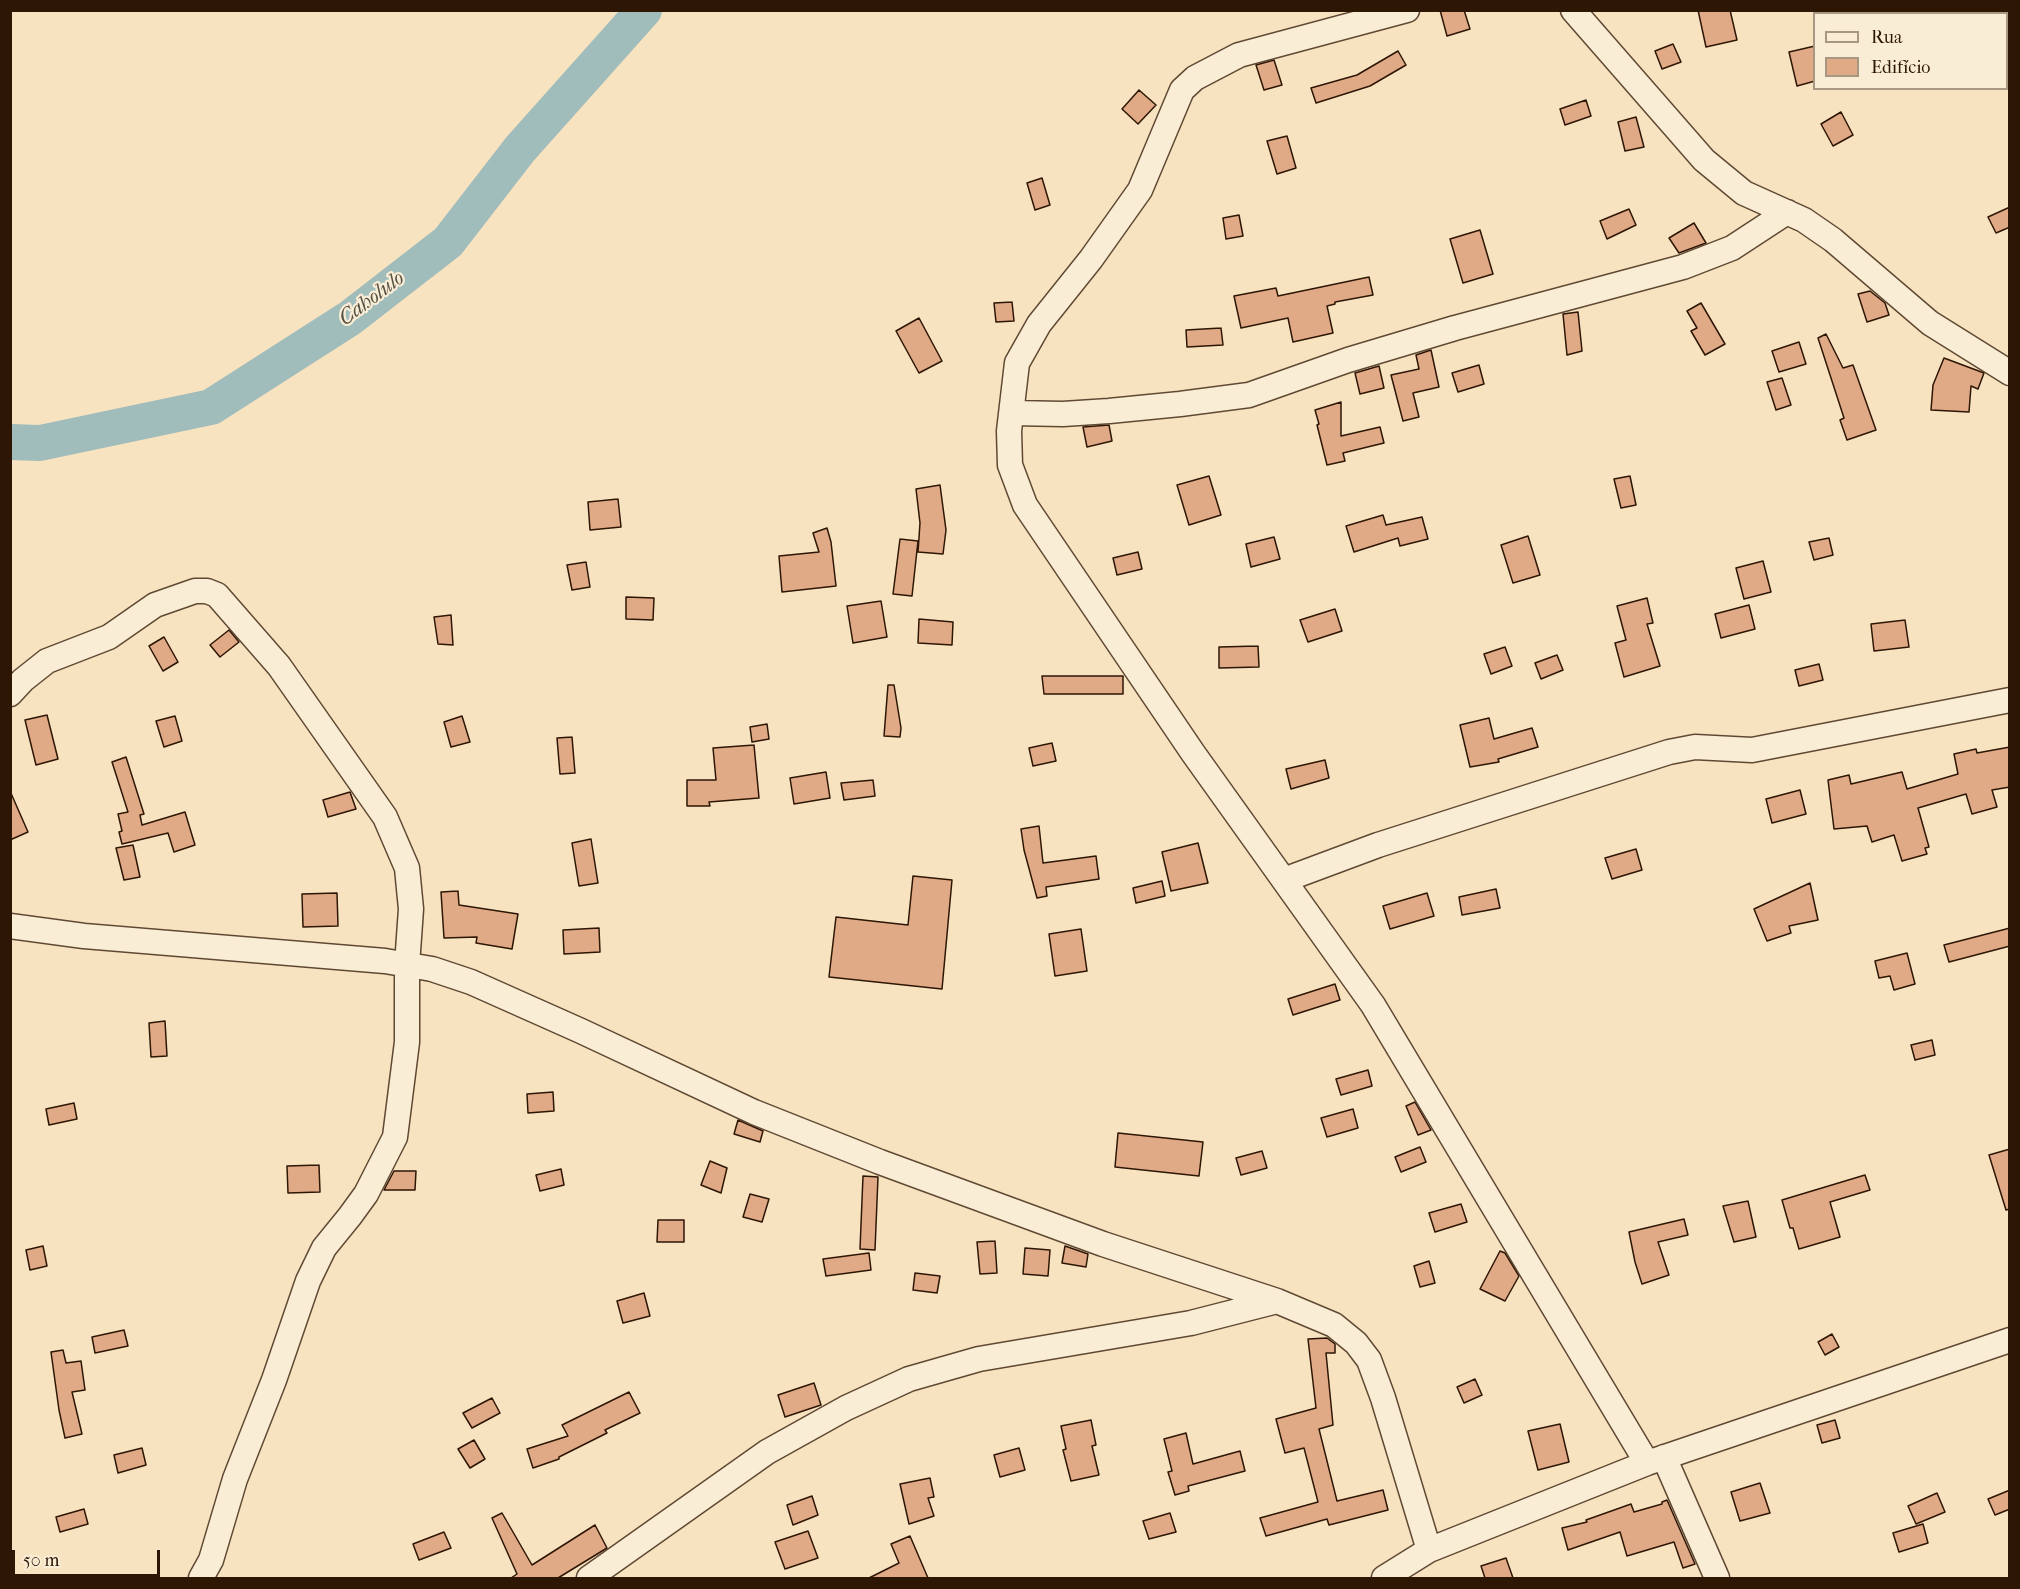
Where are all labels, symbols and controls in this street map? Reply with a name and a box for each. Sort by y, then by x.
legend [1813,12,2008,90]
text: Rua [1871,27,1902,48]
text: Edifício [1871,57,1930,78]
water label: Caholulo [334,266,410,332]
scale bar [15,1538,164,1576]
text: 50 m [23,1550,59,1571]

